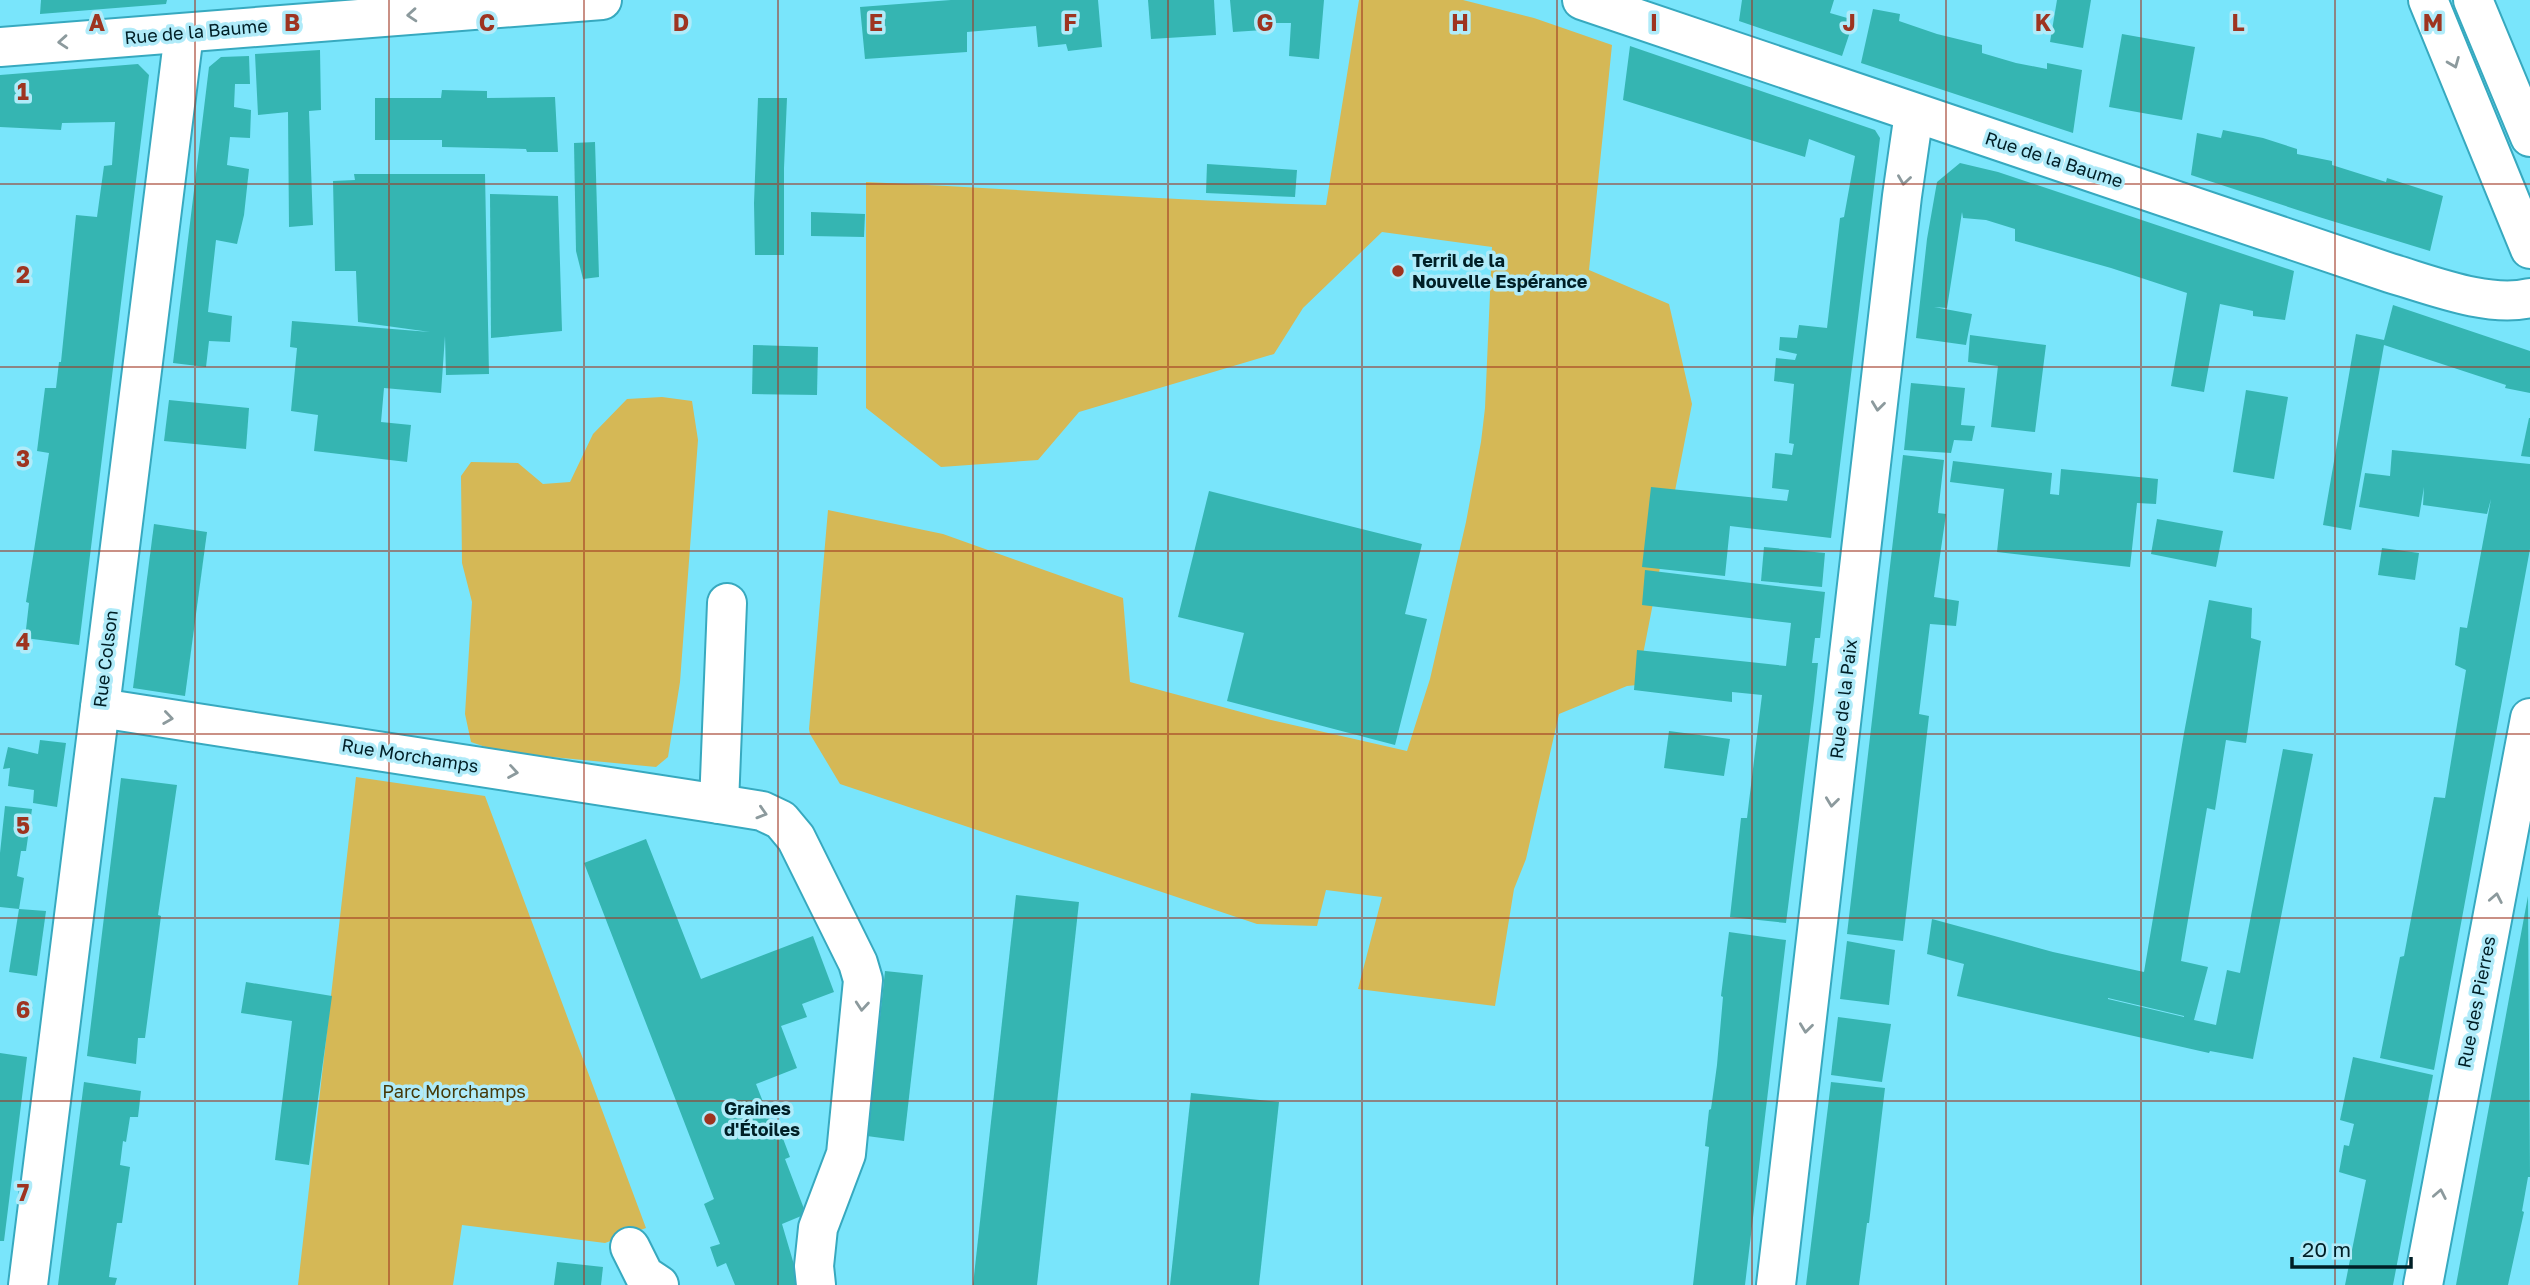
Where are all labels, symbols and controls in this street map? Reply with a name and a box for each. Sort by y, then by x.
one-way arrow [406,7,417,22]
text: A [89,8,106,36]
text: B [284,8,300,36]
text: C [479,8,495,36]
text: D [673,8,689,36]
text: E [869,8,883,36]
text: F [1063,8,1077,36]
text: G [1257,8,1273,36]
text: H [1451,8,1469,36]
text: I [1650,8,1658,36]
text: J [1842,8,1856,36]
text: K [2035,8,2052,36]
text: L [2231,8,2245,36]
text: M [2423,8,2443,36]
street label: Rue de la Baume [123,14,268,48]
one-way arrow [57,34,68,49]
one-way arrow [2446,56,2460,69]
text: 1 [17,77,29,105]
street label: Rue de la Baume [1983,126,2126,192]
one-way arrow [1897,174,1912,186]
place label: Terril de la Nouvelle Espérance [1412,249,1588,292]
text: 2 [16,260,30,288]
marker: Terril de la Nouvelle Espérance [1390,263,1406,279]
one-way arrow [1870,400,1885,412]
text: 3 [16,444,30,472]
street label: Rue Colson [88,609,122,709]
text: 4 [16,627,30,655]
street label: Rue de la Paix [1825,638,1861,760]
one-way arrow [162,710,174,725]
street label: Rue Morchamps [340,733,480,777]
one-way arrow [508,764,519,779]
one-way arrow [1825,797,1840,808]
one-way arrow [755,805,767,819]
text: 5 [16,811,30,839]
one-way arrow [2488,892,2503,904]
street label: Rue des Pierres [2452,934,2500,1070]
text: 6 [16,995,30,1023]
one-way arrow [855,1001,870,1012]
one-way arrow [1799,1023,1814,1034]
park label: Parc Morchamps [382,1080,526,1102]
place label: Graines d'Étoiles [724,1097,800,1140]
marker: Graines d'Étoiles [702,1111,718,1127]
text: 7 [17,1178,29,1206]
one-way arrow [2432,1188,2447,1200]
scale bar [2292,1226,2411,1270]
text: 20 m [2302,1236,2351,1262]

